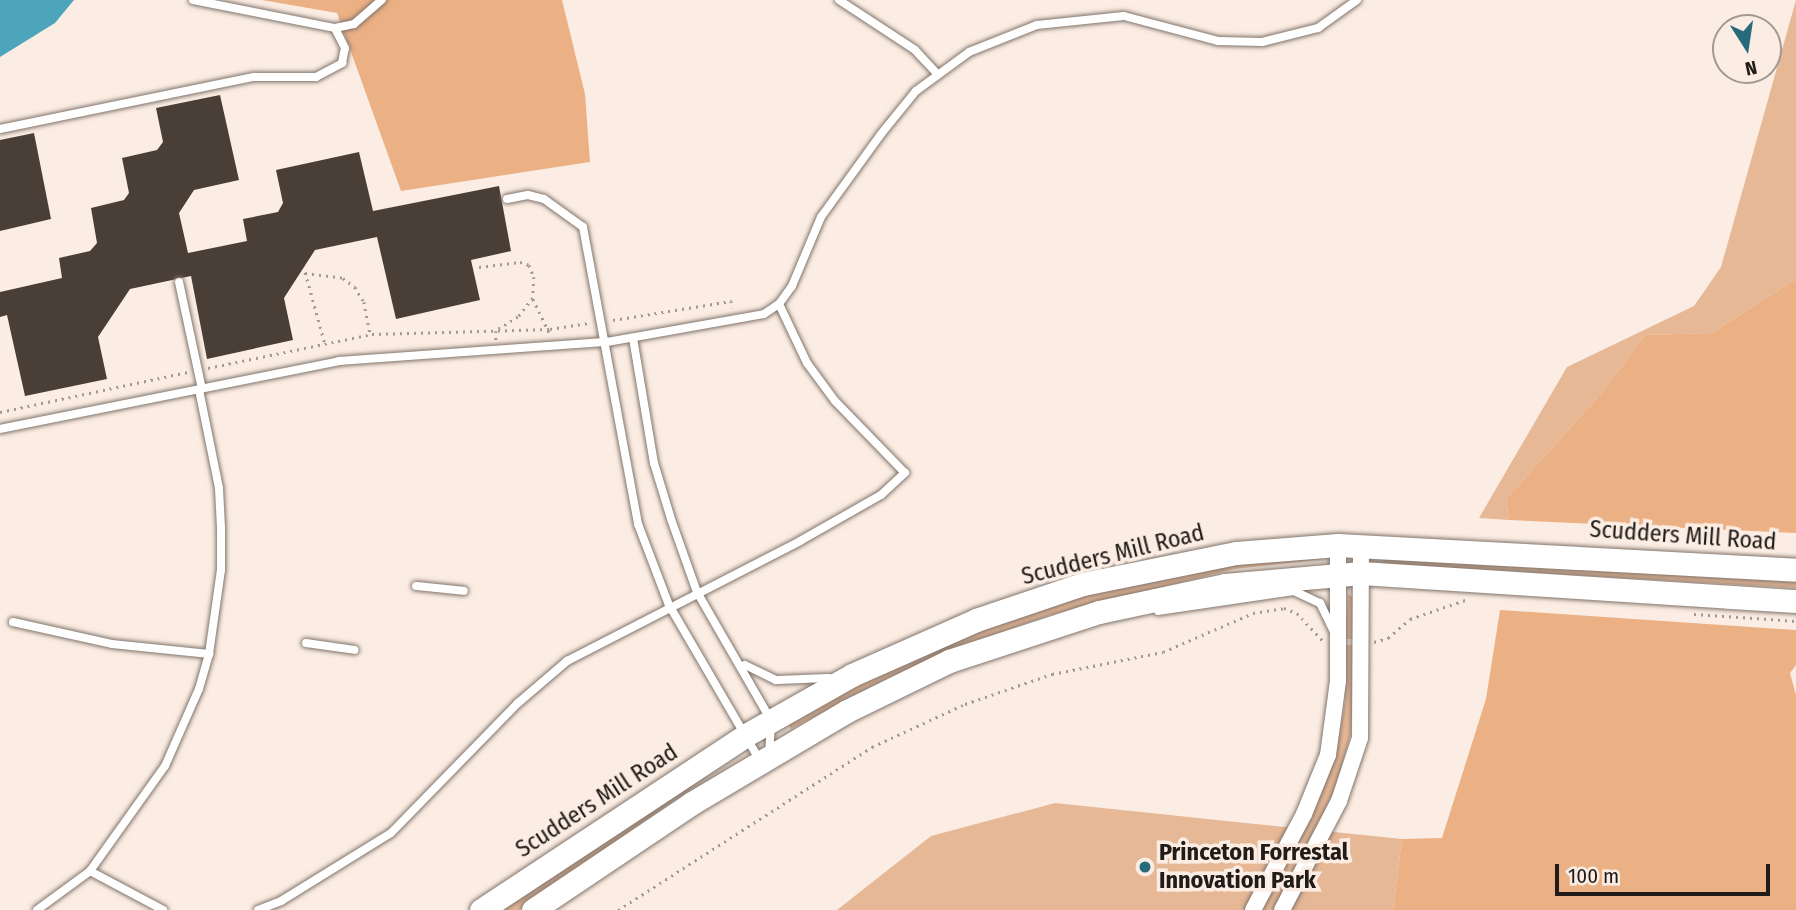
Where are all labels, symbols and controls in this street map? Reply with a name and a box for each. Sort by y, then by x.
north arrow [1712,14,1782,84]
text: N [1743,56,1759,81]
street label: Scudders Mill Road [1589,515,1777,557]
street label: Scudders Mill Road [1019,518,1207,592]
street label: Scudders Mill Road [511,738,683,864]
place label: Princeton Forrestal Innovation Park [1159,839,1348,895]
scale bar [1558,850,1773,894]
marker: Princeton Forrestal Innovation Park [1137,859,1153,875]
text: 100 m [1568,863,1619,889]

